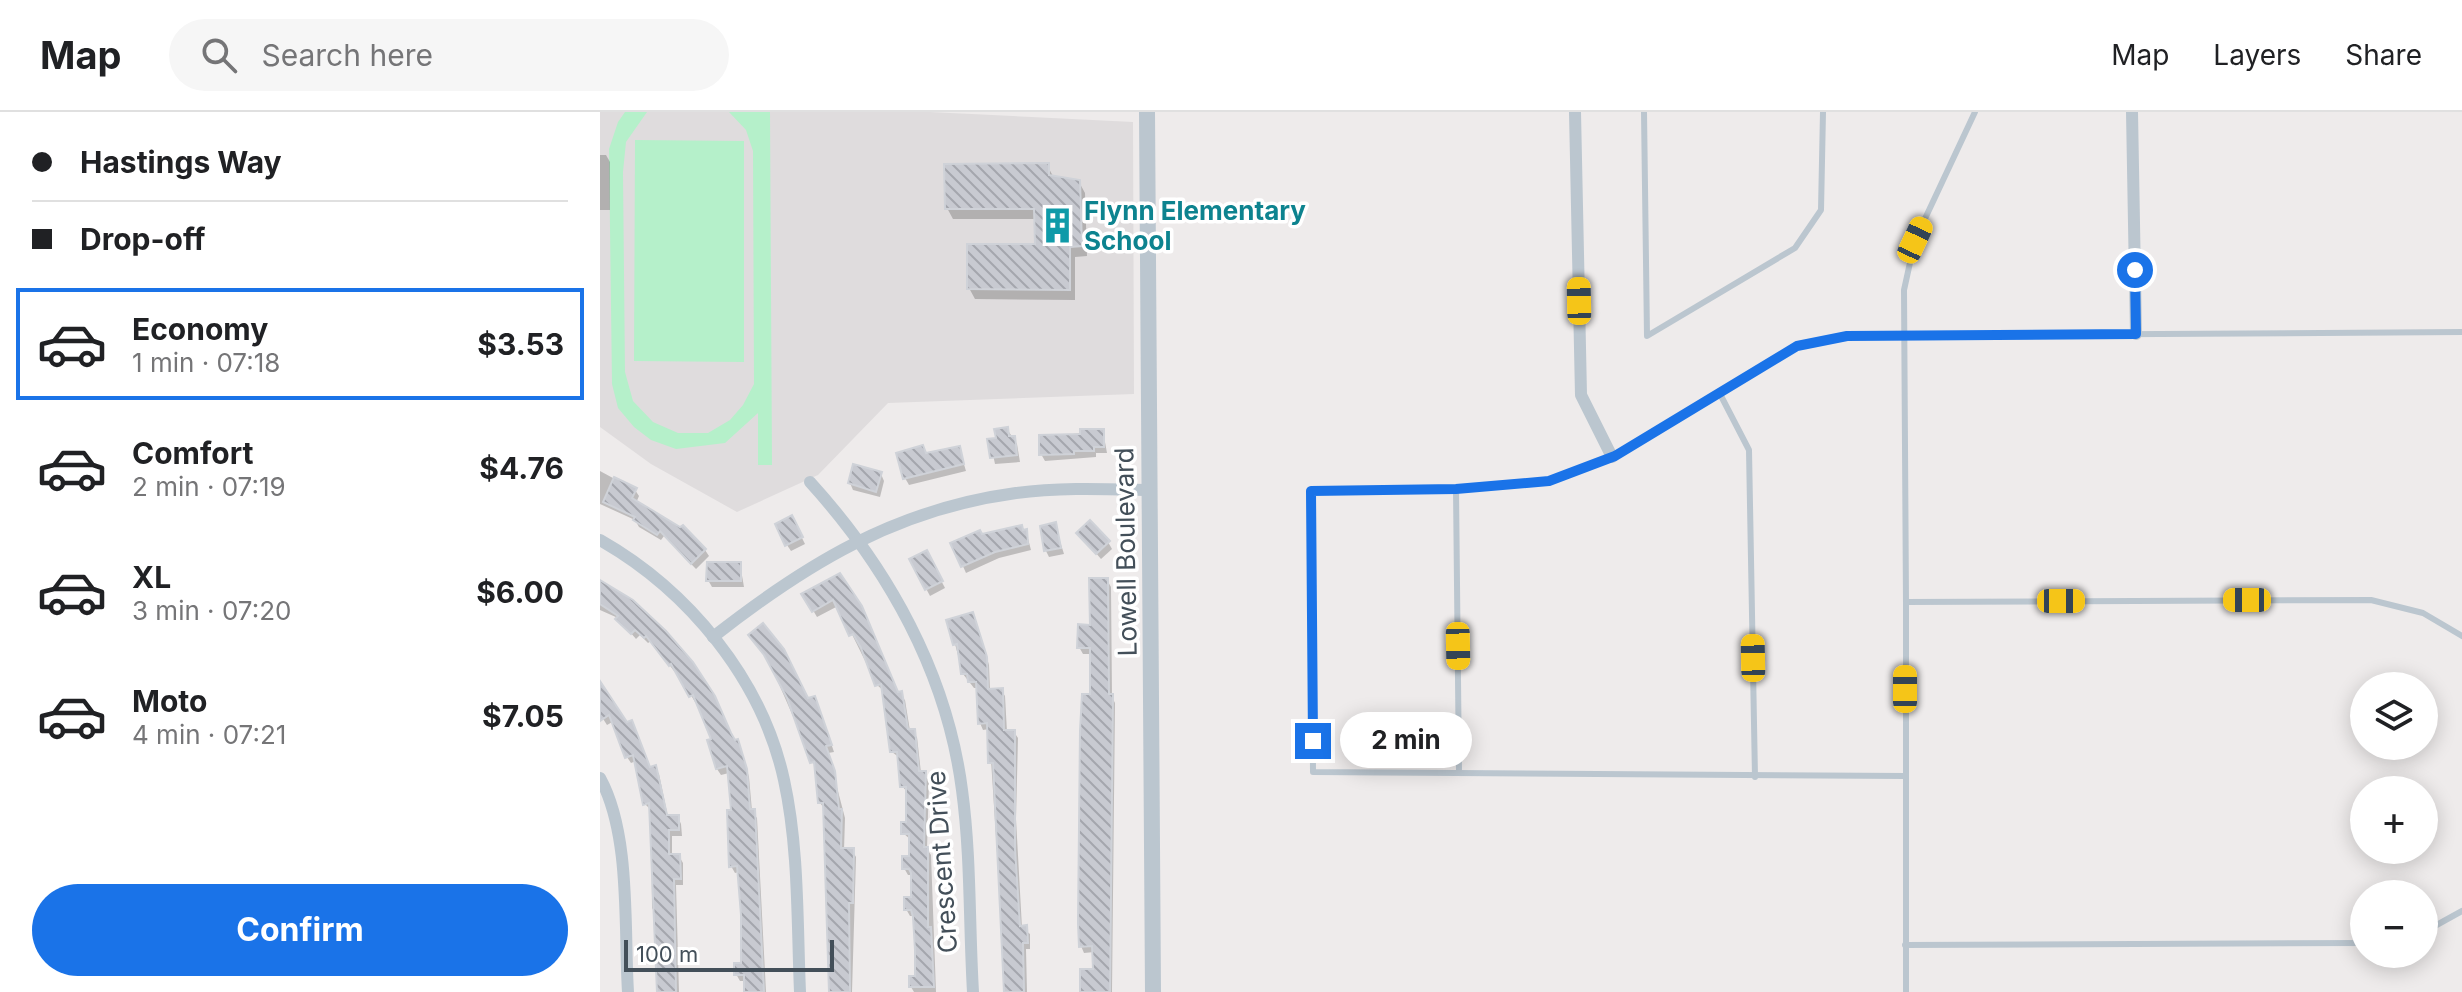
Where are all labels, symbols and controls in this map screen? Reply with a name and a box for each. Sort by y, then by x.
search box [169,19,729,91]
text: Map [40,32,121,78]
icon: search [197,33,241,77]
text: Search here [261,37,433,73]
text: Map [2111,38,2169,72]
text: Layers [2213,38,2301,72]
text: Share [2345,38,2422,72]
text: Hastings Way [80,144,282,180]
place label: Flynn Elementary School [1084,195,1306,256]
building icon: Flynn Elementary School [1039,207,1077,245]
car [1894,213,1936,267]
text: Drop-off [80,221,206,257]
route start [2117,252,2153,288]
car [1567,277,1591,325]
icon: car [36,308,108,380]
text: Economy [132,311,268,347]
text: $3.53 [477,326,564,362]
text: 1 min · 07:18 [132,347,280,378]
icon: car [36,432,108,504]
text: Comfort [132,435,253,471]
street label: Lowell Boulevard [1108,447,1143,657]
text: $4.76 [479,450,564,486]
text: 2 min · 07:19 [132,471,286,502]
icon: car [36,556,108,628]
text: XL [132,559,171,595]
text: $6.00 [476,574,564,610]
car [2223,588,2271,612]
car [2037,589,2085,613]
text: 3 min · 07:20 [132,595,291,626]
car [1446,622,1470,670]
car [1741,634,1765,682]
car [1893,665,1917,713]
map controls [2350,672,2438,968]
button: layers [2350,672,2438,760]
icon: car [36,680,108,752]
text: Moto [132,683,207,719]
text: $7.05 [482,698,564,734]
callout: 2 min [1341,713,1473,769]
text: 4 min · 07:21 [132,719,286,750]
route end [1295,723,1331,759]
text: 2 min [1371,724,1441,755]
street label: Crescent Drive [920,770,963,954]
button: + [2350,776,2438,864]
button: − [2350,880,2438,968]
button: Confirm [32,884,568,976]
scale bar [624,936,834,972]
text: 100 m [636,941,698,967]

